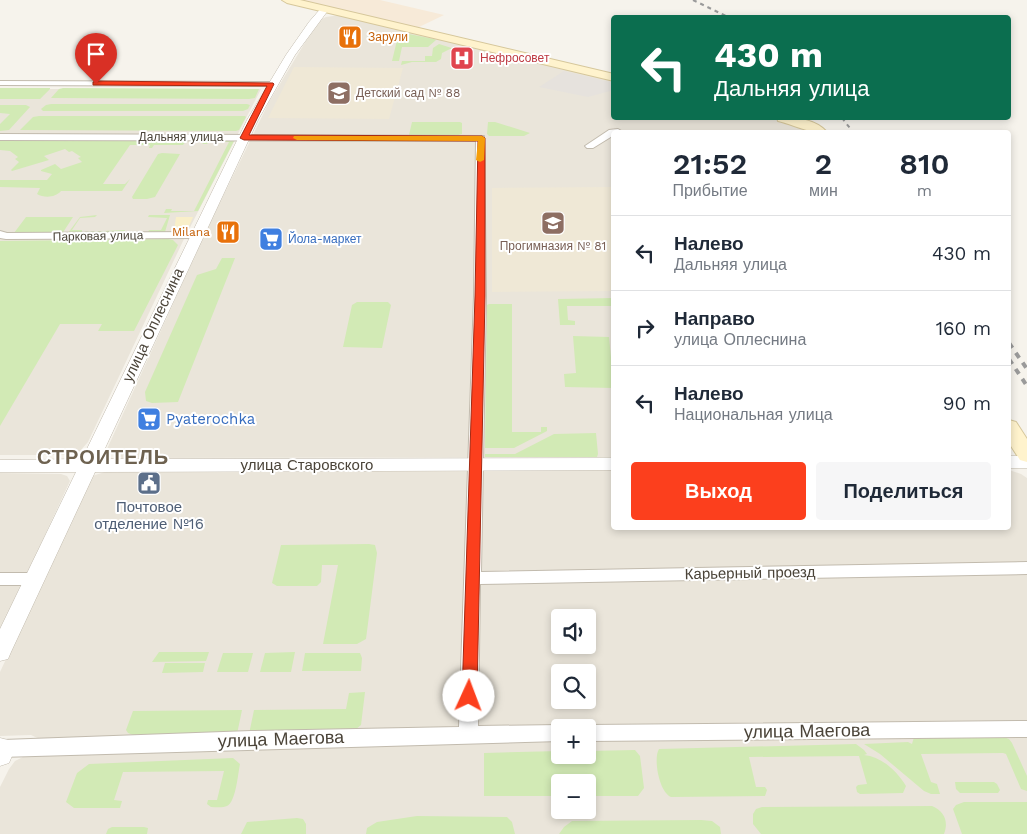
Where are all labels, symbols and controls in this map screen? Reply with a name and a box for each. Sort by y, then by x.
restaurant icon: Зарули [337,24,363,50]
place label: Зарули [368,30,408,44]
pin [75,33,117,84]
text: 430 m [714,34,823,76]
icon: left [631,35,696,100]
icon: arrive [82,40,110,68]
hospital icon: Нефросовет [449,45,475,71]
place label: Нефросовет [480,51,550,65]
text: Дальняя улица [714,76,869,101]
school or university icon: Детский сад № 88 [326,80,352,106]
place label: Детский сад № 88 [356,86,460,100]
street label: Дальняя улица [139,130,224,144]
text: 21:52 [673,146,747,181]
text: 2 [815,146,832,181]
text: 810 [899,146,950,181]
text: Прибытие [672,181,748,200]
text: мин [809,181,838,200]
text: m [917,181,932,200]
school or university icon: Прогимназия № 81 [540,210,566,236]
restaurant icon: Milana [215,219,241,245]
place label: Milana [172,225,210,239]
supermarket icon: Йола-маркет [258,226,284,252]
street label: Парковая улица [53,228,144,244]
place label: Йола-маркет [288,231,362,246]
text: Налево [674,232,744,255]
place label: Прогимназия № 81 [500,239,606,253]
icon: left [631,239,659,267]
text: 430 m [932,242,991,265]
text: Дальняя улица [674,255,787,274]
street label: улица Оплеснина [119,264,188,385]
text: Направо [674,307,755,330]
icon: right [631,314,659,342]
text: 160 m [936,317,991,340]
text: улица Оплеснина [674,330,806,349]
text: Налево [674,382,744,405]
icon: left [631,389,659,417]
text: 90 m [943,392,991,415]
text: Национальная улица [674,405,833,424]
supermarket icon: Pyaterochka [136,406,162,432]
place label: Pyaterochka [166,410,256,428]
district label: СТРОИТЕЛЬ [37,445,169,469]
street label: улица Старовского [241,456,373,474]
button: Выход [631,462,806,520]
button: Поделиться [816,462,991,520]
public building icon: Почтовое отделение №16 [136,470,162,496]
place label: Почтовое отделение №16 [94,498,204,533]
street label: Карьерный проезд [685,563,816,583]
map controls [551,609,596,819]
button: sound [551,609,596,654]
button: search [551,664,596,709]
position arrow [442,669,494,721]
button: + [551,719,596,764]
street label: улица Маегова [744,719,871,742]
street label: улица Маегова [217,726,345,751]
button: − [551,774,596,819]

